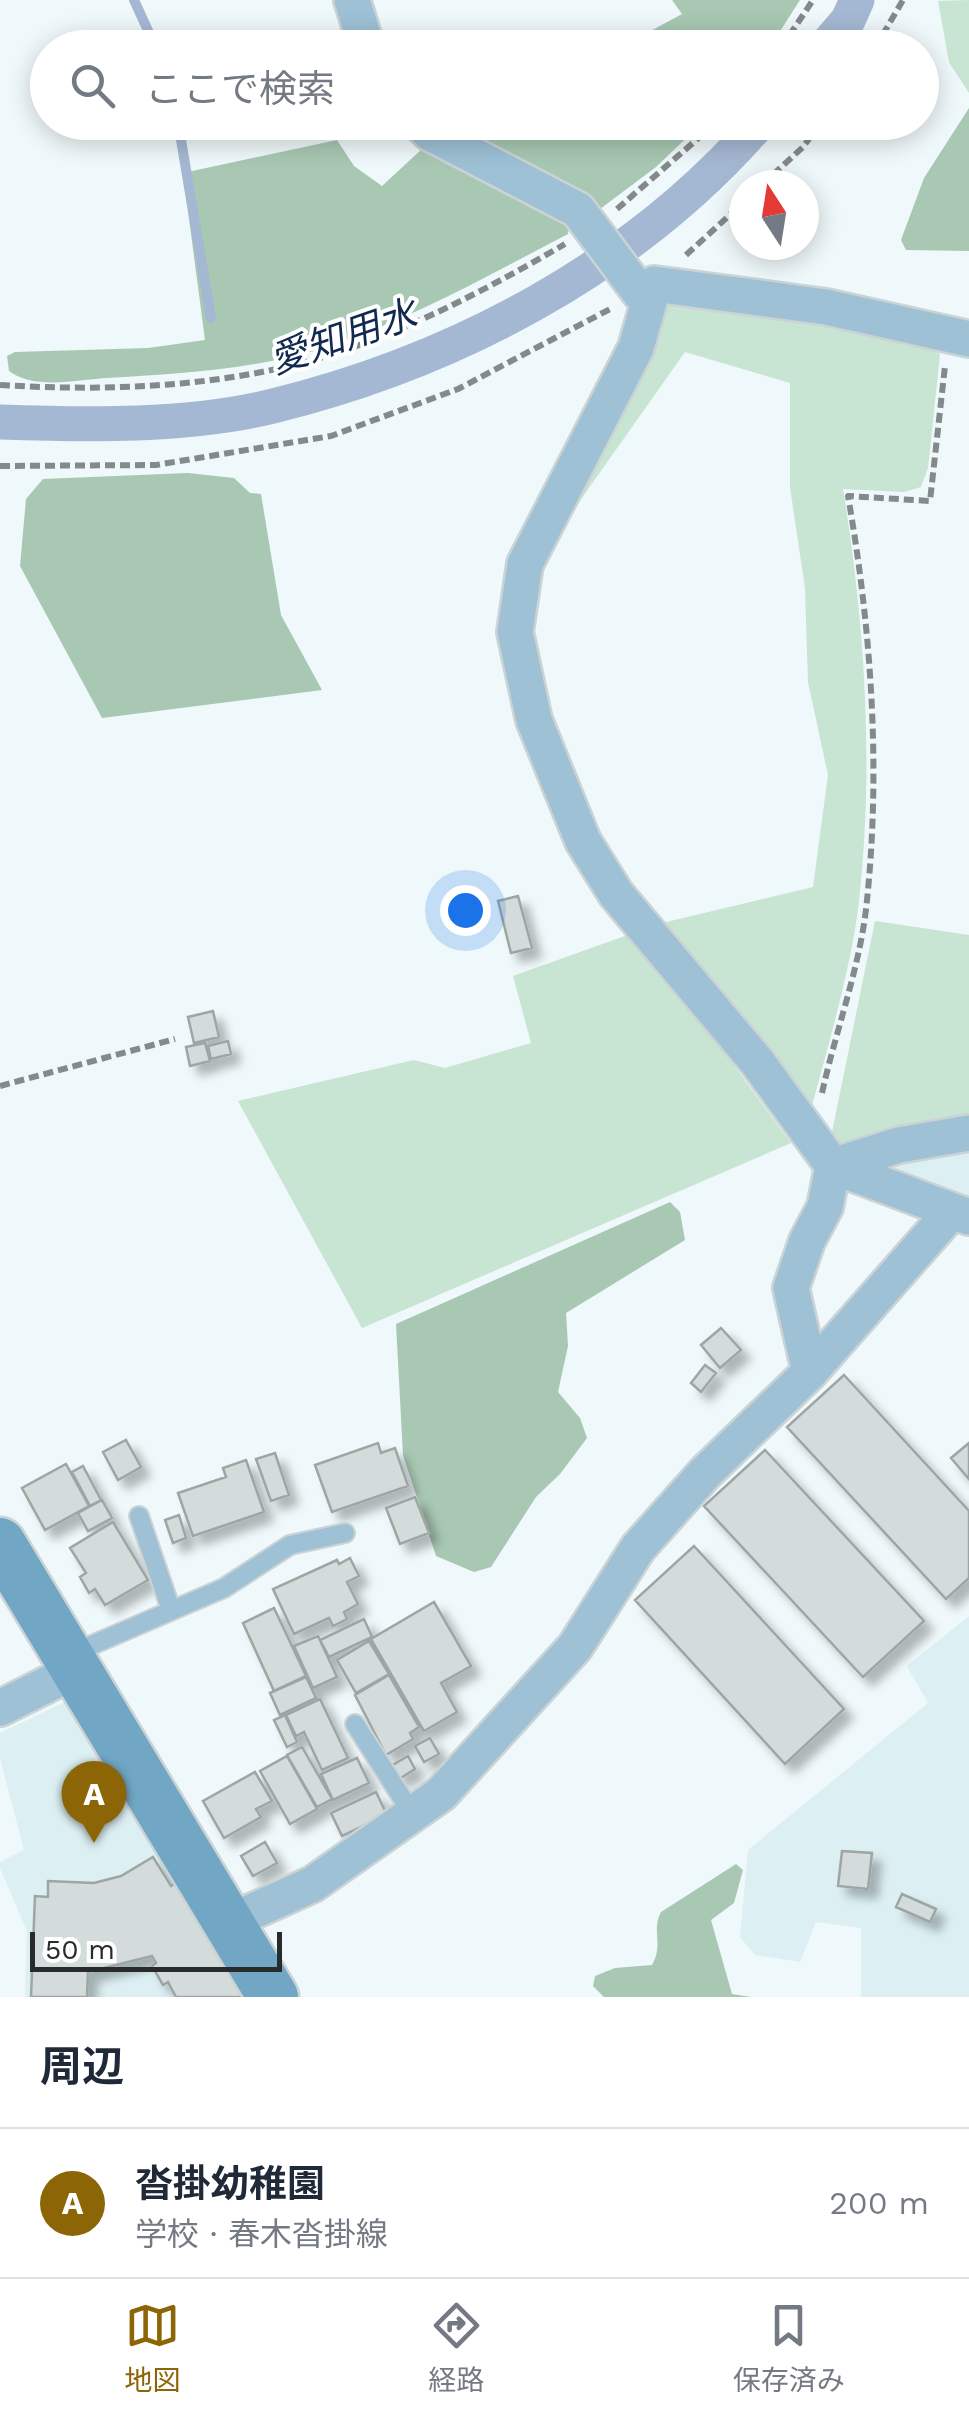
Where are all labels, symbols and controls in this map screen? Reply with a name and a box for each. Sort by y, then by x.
search box [30,30,939,140]
icon: search [65,58,120,113]
text: ここで検索 [145,67,335,111]
north arrow [729,170,819,260]
water label: 愛知用水 [264,290,426,383]
your location [440,885,491,936]
pin: A [62,1760,126,1843]
scale bar [30,1927,282,1972]
text: 50 m [45,1933,115,1966]
text: 周辺 [40,2042,124,2091]
text: 沓掛幼稚園 [135,2162,325,2206]
text: A [62,2184,83,2222]
text: 200 m [829,2184,929,2222]
text: 学校 · 春木沓掛線 [135,2215,388,2253]
tab: 地図 [124,2298,180,2398]
tab: 経路 [428,2298,485,2398]
tab: 保存済み [733,2298,845,2398]

